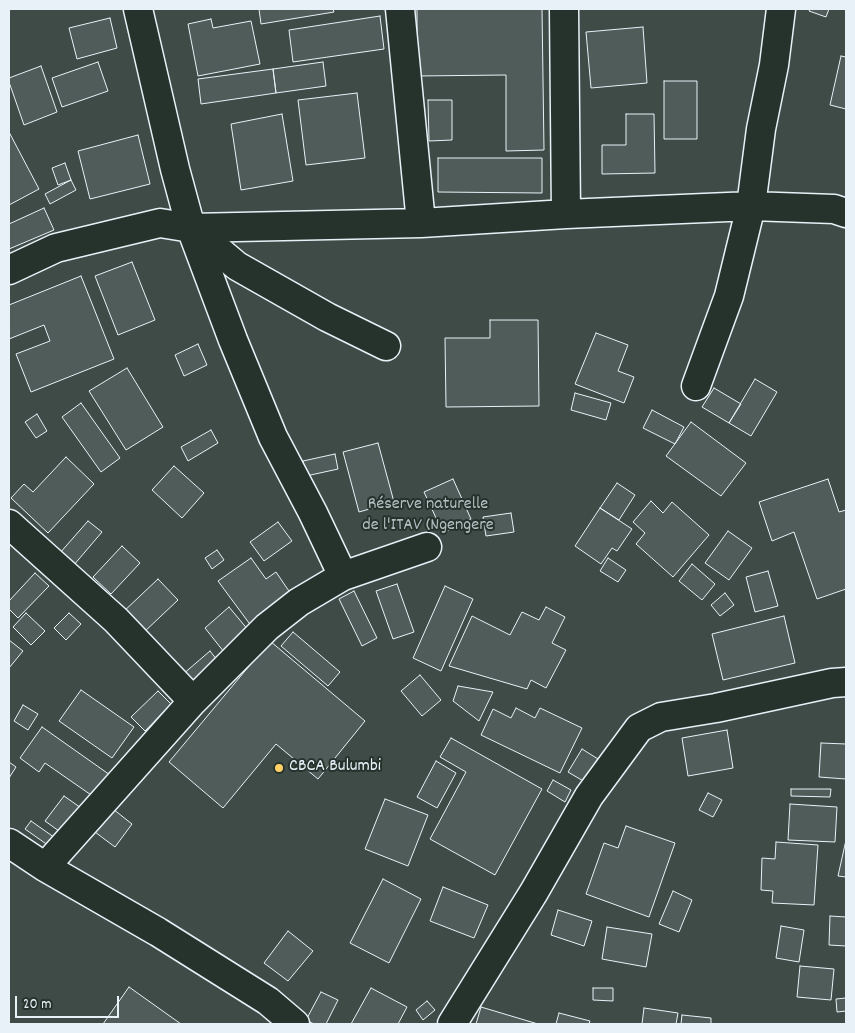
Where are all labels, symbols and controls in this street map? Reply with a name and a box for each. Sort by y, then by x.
park label: Réserve naturelle de l'ITAV (Ngengere [362,495,494,538]
place label: CBCA Bulumbi [289,757,381,779]
marker: CBCA Bulumbi [273,762,285,774]
scale bar [18,986,121,1018]
text: 20 m [23,994,51,1016]

